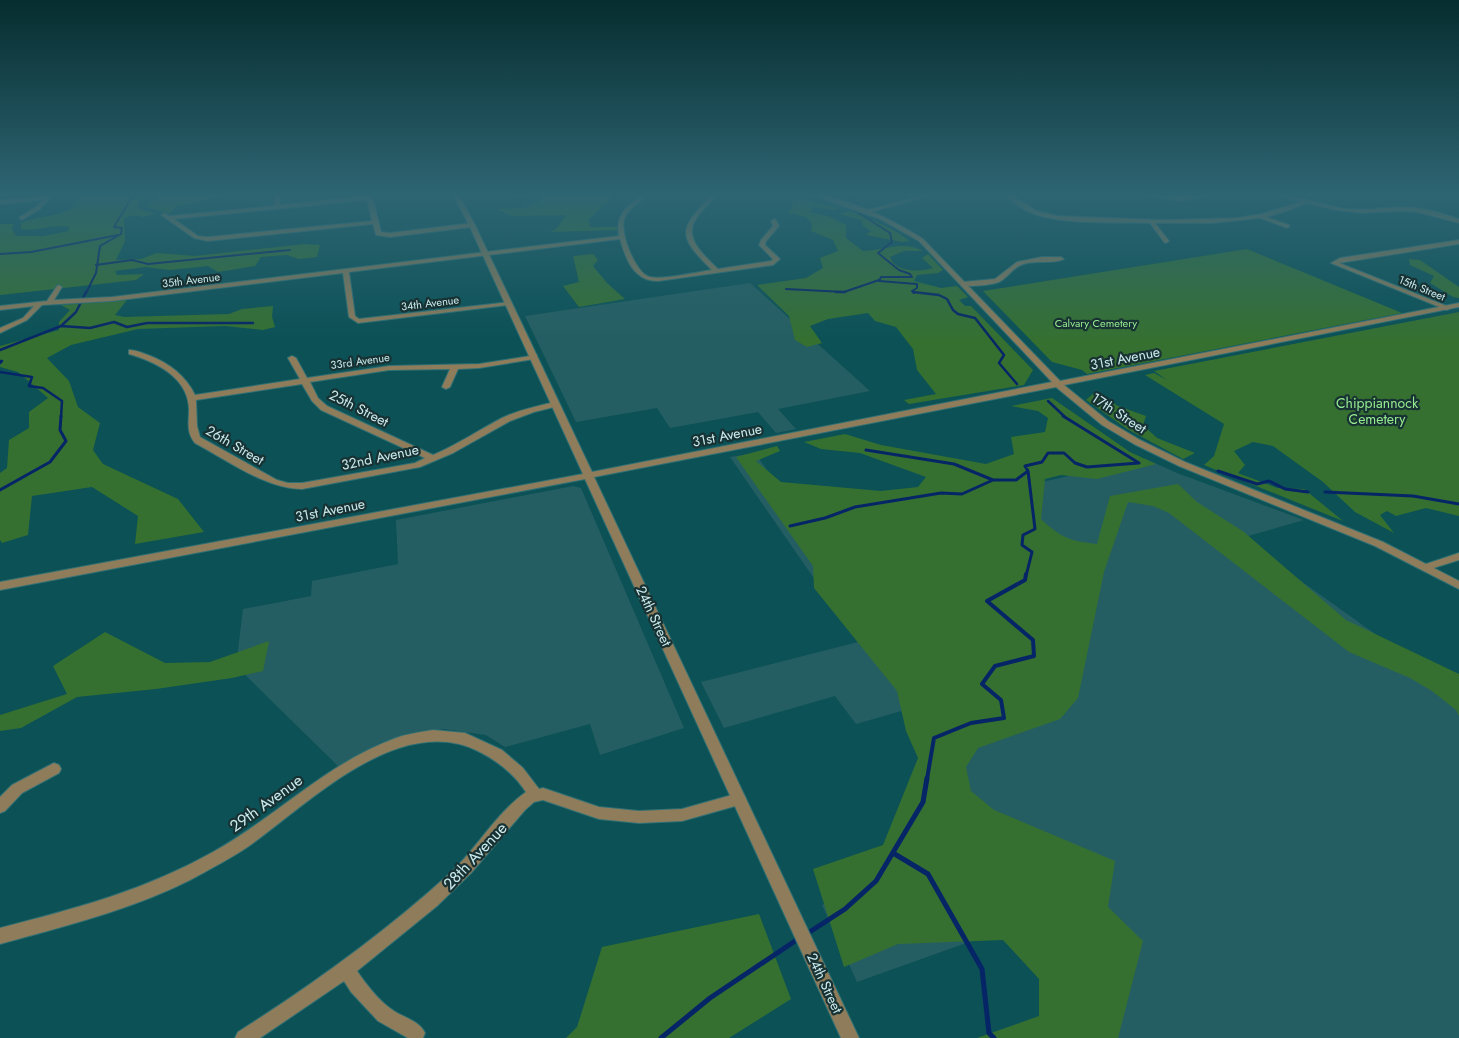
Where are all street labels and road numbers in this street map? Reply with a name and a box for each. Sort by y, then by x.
street label: 35th Avenue [161,268,221,291]
street label: 15th Street [1396,271,1448,305]
street label: 34th Avenue [400,291,460,314]
street label: 31st Avenue [1088,341,1162,375]
street label: 33rd Avenue [329,349,391,373]
street label: 25th Street [326,385,393,432]
street label: 17th Street [1088,388,1151,439]
street label: 31st Avenue [690,418,764,452]
street label: 26th Street [202,420,268,470]
street label: 32nd Avenue [339,439,421,475]
street label: 31st Avenue [293,493,367,527]
street label: 24th Street [631,583,677,650]
street label: 29th Avenue [225,769,307,837]
street label: 28th Avenue [438,817,512,895]
street label: 24th Street [802,950,848,1017]

